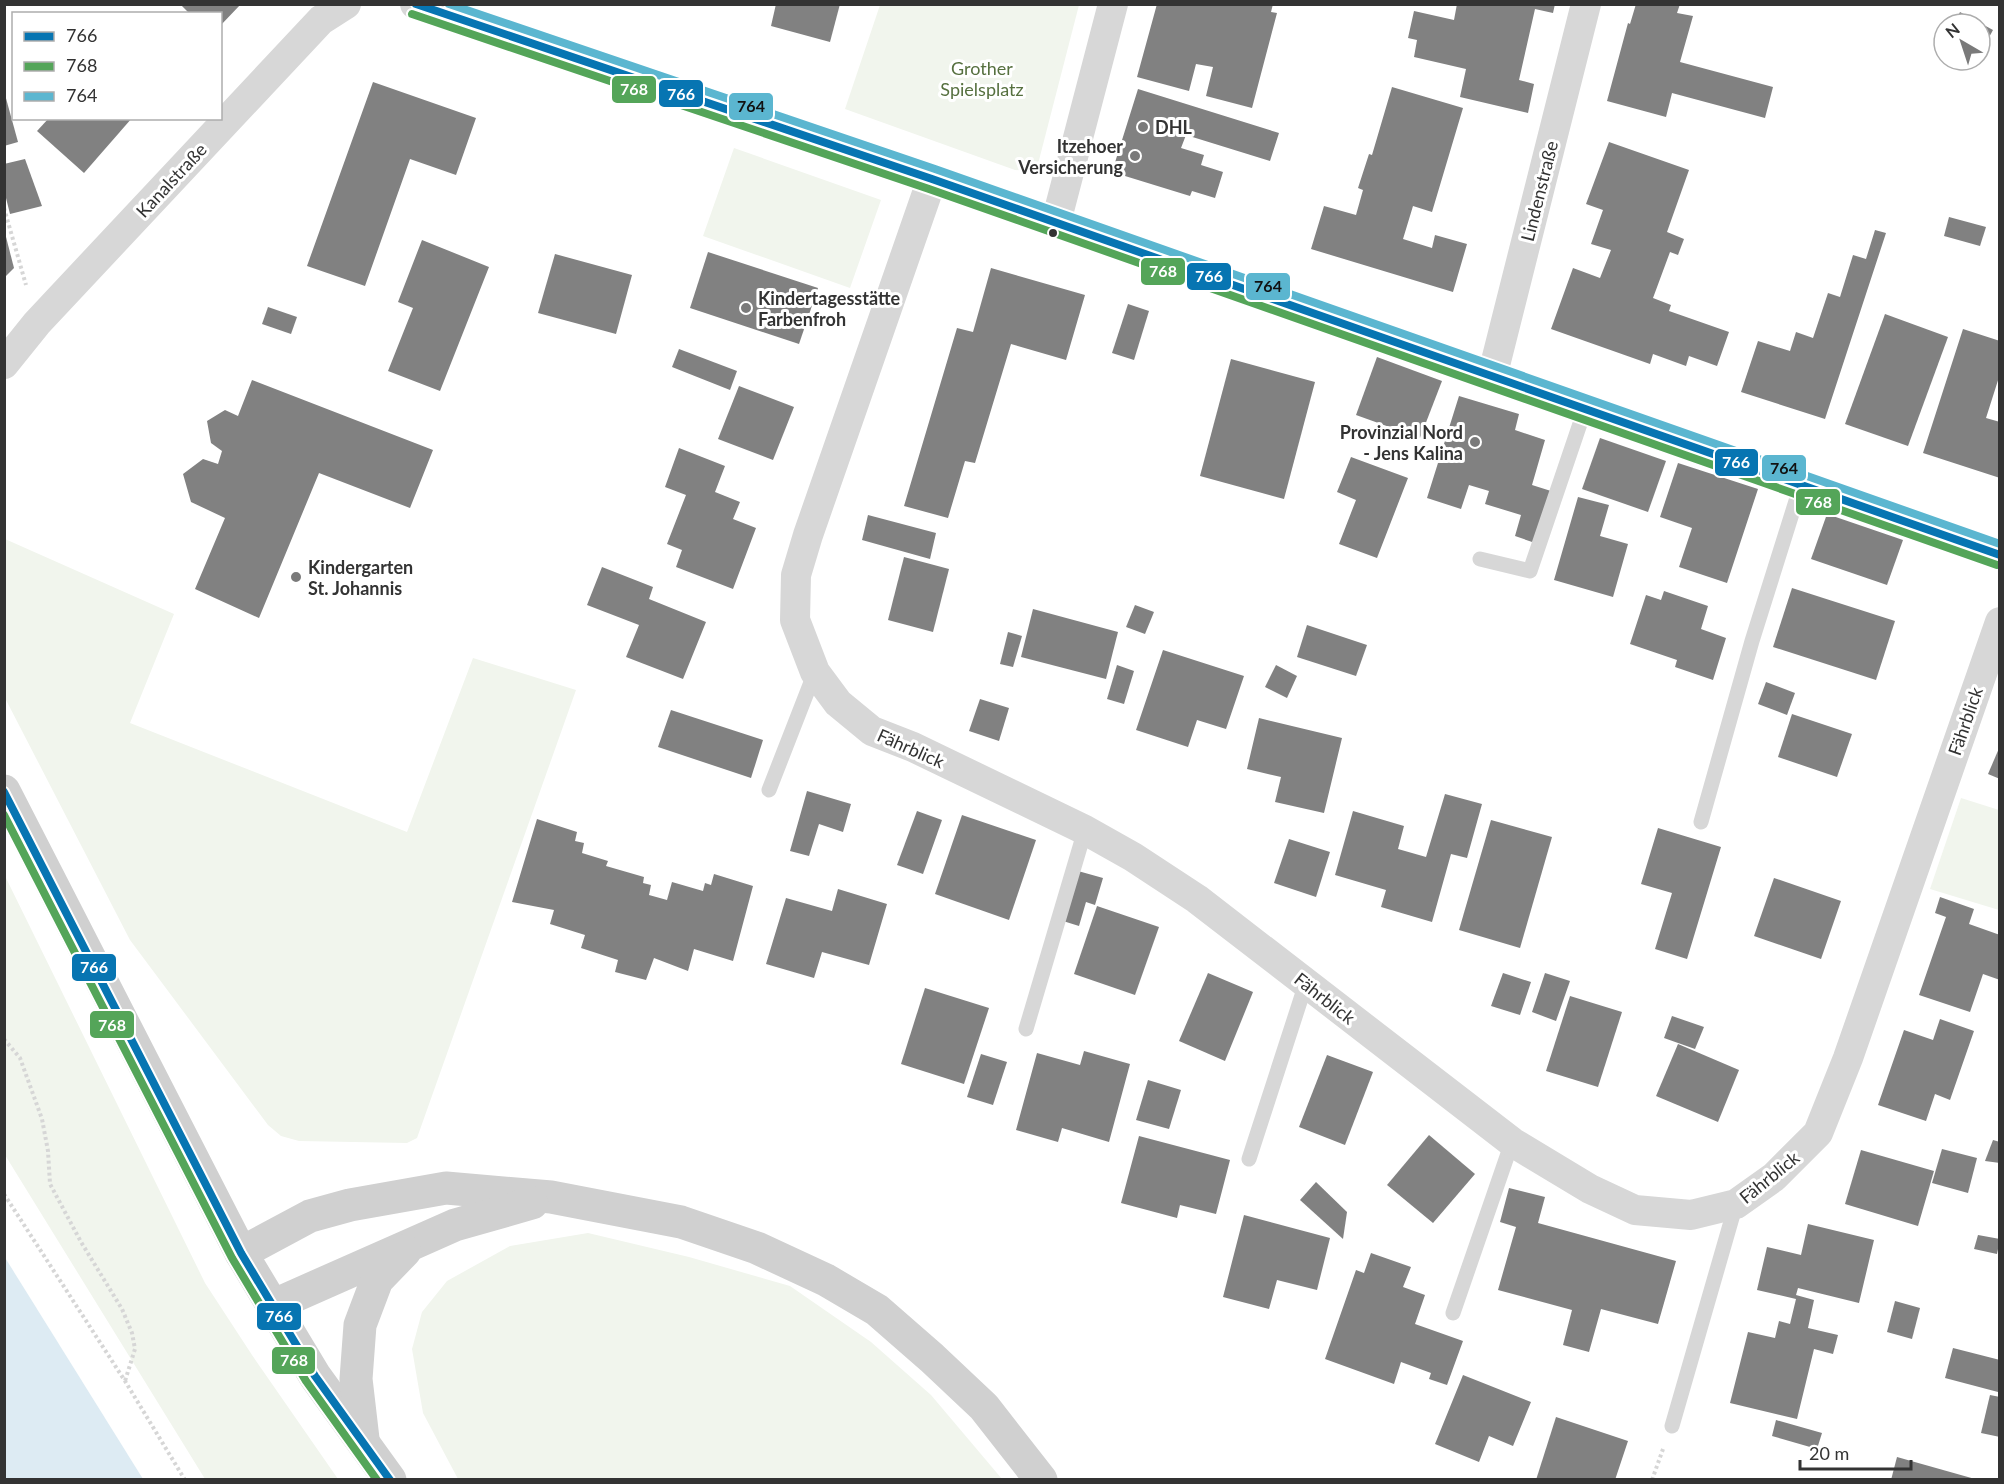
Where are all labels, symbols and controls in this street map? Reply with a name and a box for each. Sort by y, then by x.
legend [12,12,222,120]
north arrow [1932,12,1992,72]
text: N [1941,19,1963,41]
text: 766 [66,24,97,46]
text: 768 [66,54,97,76]
park label: Grother Spielsplatz [940,57,1024,100]
line badge: 768 [611,75,657,104]
text: 768 [620,79,648,98]
line badge: 766 [658,79,704,108]
text: 764 [66,84,97,106]
text: 766 [667,84,695,103]
line badge: 764 [728,92,774,121]
text: 764 [737,96,765,115]
place label: DHL [1155,116,1193,138]
marker: DHL [1136,120,1150,134]
place label: Itzehoer Versicherung [1017,135,1123,178]
street label: Kanalstraße [131,138,211,222]
street label: Lindenstraße [1516,138,1562,244]
marker: Itzehoer Versicherung [1128,149,1142,163]
unlabelled marker [1047,227,1059,239]
line badge: 768 [1140,257,1186,286]
text: 768 [1149,261,1177,280]
line badge: 766 [1186,262,1232,291]
text: 766 [1195,266,1223,285]
line badge: 764 [1245,272,1291,301]
text: 764 [1254,276,1282,295]
place label: Kindertagesstätte Farbenfroh [758,287,900,330]
marker: Kindertagesstätte Farbenfroh [739,301,753,315]
place label: Provinzial Nord - Jens Kalina [1340,421,1463,464]
marker: Provinzial Nord - Jens Kalina [1468,435,1482,449]
line badge: 766 [1714,448,1759,477]
text: 766 [1722,452,1750,471]
line badge: 764 [1761,454,1807,482]
text: 764 [1770,458,1798,477]
line badge: 768 [1795,488,1841,516]
text: 768 [1804,492,1832,511]
place label: Kindergarten St. Johannis [308,556,413,599]
marker: Kindergarten St. Johannis [289,570,303,584]
street label: Fährblick [1943,683,1987,758]
street label: Fährblick [874,724,949,773]
line badge: 766 [71,953,117,982]
text: 766 [80,957,108,976]
street label: Fährblick [1290,968,1360,1029]
line badge: 768 [89,1010,135,1039]
text: 768 [98,1015,126,1034]
street label: Fährblick [1735,1146,1804,1208]
line badge: 766 [256,1302,302,1331]
text: 766 [265,1306,293,1325]
line badge: 768 [271,1346,316,1375]
text: 768 [280,1350,308,1369]
scale bar [1800,1433,1911,1471]
text: 20 m [1809,1442,1849,1464]

